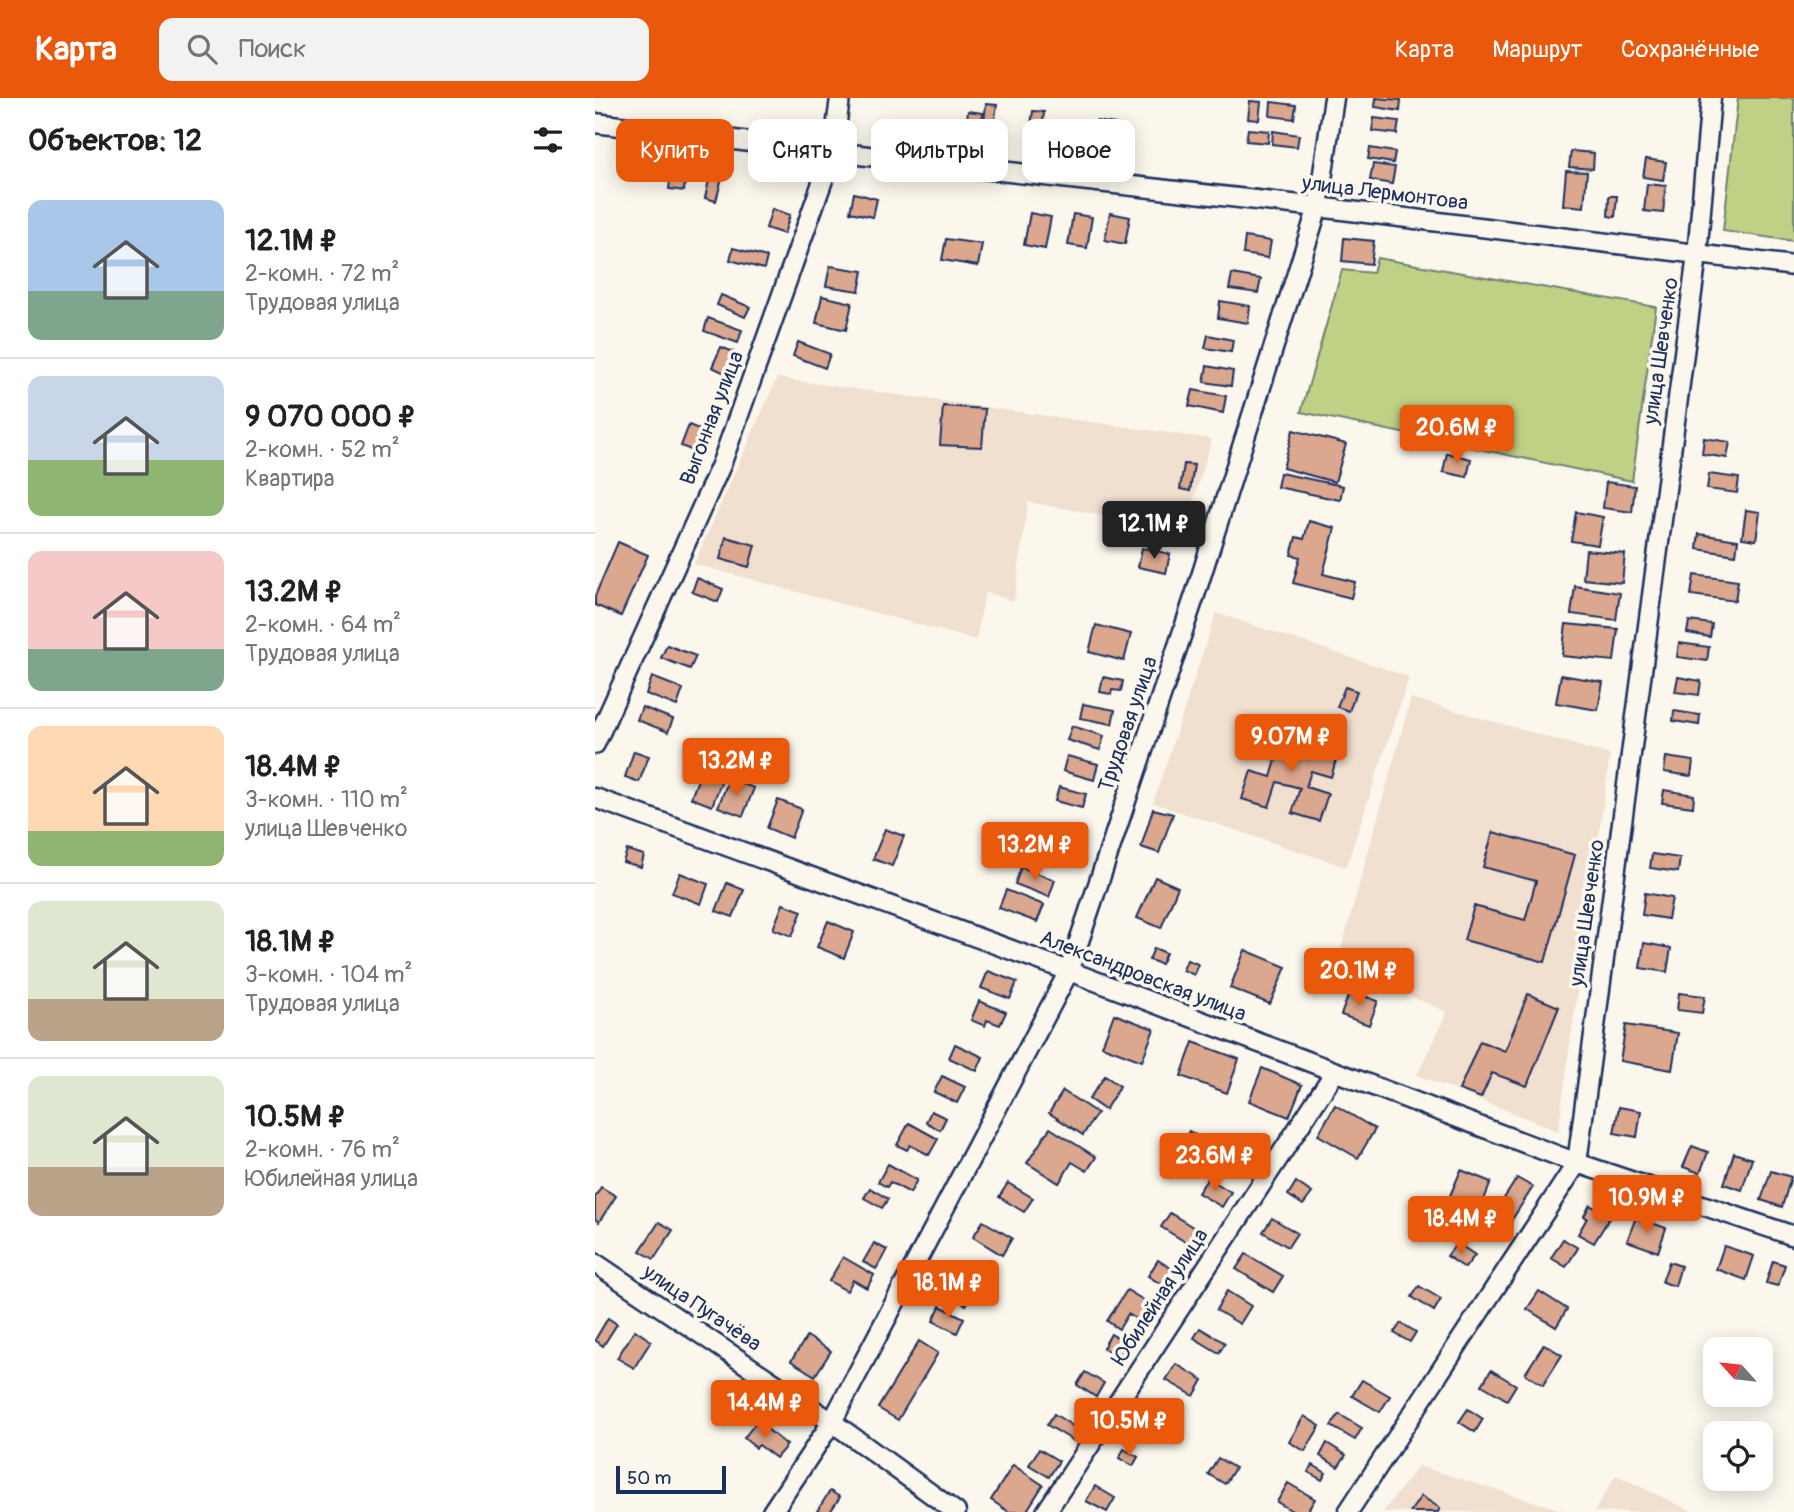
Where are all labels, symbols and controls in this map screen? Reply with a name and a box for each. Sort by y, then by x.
search box [159,18,649,81]
text: Карта [35,29,117,70]
icon: search [183,30,221,68]
text: Поиск [239,33,307,65]
text: Карта [1395,35,1454,64]
text: Маршрут [1492,35,1583,64]
text: Сохранённые [1621,35,1759,64]
chip: Купить [616,119,734,182]
chip: Снять [748,119,857,182]
chip: Фильтры [871,119,1008,182]
chip: Новое [1022,119,1135,182]
icon: filters [529,121,567,159]
text: Объектов: 12 [28,122,202,159]
street label: улица Лермонтова [1299,169,1470,217]
text: 12.1M ₽ [245,222,338,259]
icon: home [84,228,168,312]
text: 2-комн. · 72 m² [245,259,399,288]
street label: улица Шевченко [1637,276,1685,427]
text: Трудовая улица [245,288,400,317]
street label: Выгонная улица [674,347,750,489]
text: 9 070 000 ₽ [245,398,416,435]
icon: home [84,404,168,488]
pin: 20.6M ₽ [1392,406,1522,465]
text: 20.6M ₽ [1416,413,1498,442]
text: 2-комн. · 52 m² [245,435,400,464]
text: Квартира [245,464,334,493]
pin: 12.1M ₽ [1089,502,1219,561]
text: 12.1M ₽ [1118,509,1190,538]
text: 13.2M ₽ [245,573,343,610]
icon: home [84,579,168,663]
text: 2-комн. · 64 m² [245,610,401,639]
text: Трудовая улица [245,639,400,668]
street label: Трудовая улица [1092,653,1164,795]
pin: 9.07M ₽ [1226,714,1356,774]
text: 9.07M ₽ [1251,722,1331,751]
pin: 13.2M ₽ [671,738,801,798]
text: 13.2M ₽ [698,746,774,775]
text: 18.4M ₽ [245,748,342,785]
icon: home [84,754,168,838]
text: 3-комн. · 110 m² [245,785,408,814]
text: улица Шевченко [245,814,407,843]
pin: 13.2M ₽ [970,822,1100,882]
text: 13.2M ₽ [997,830,1073,859]
street label: улица Шевченко [1563,838,1611,989]
text: 18.1M ₽ [245,923,336,960]
street label: Александровская улица [1036,924,1250,1028]
icon: home [84,929,168,1013]
pin: 20.1M ₽ [1294,948,1424,1008]
text: 20.1M ₽ [1320,956,1398,985]
text: 3-комн. · 104 m² [245,960,412,989]
text: Трудовая улица [245,989,400,1018]
text: 10.5M ₽ [245,1098,346,1135]
icon: home [84,1104,168,1188]
pin: 23.6M ₽ [1150,1134,1280,1193]
text: 2-комн. · 76 m² [245,1135,400,1164]
text: 23.6M ₽ [1176,1141,1254,1170]
text: Юбилейная улица [245,1164,418,1193]
pin: 10.9M ₽ [1582,1176,1712,1235]
text: 10.9M ₽ [1609,1183,1685,1212]
pin: 18.4M ₽ [1396,1196,1526,1256]
text: 18.4M ₽ [1424,1204,1498,1233]
street label: Юбилейная улица [1106,1223,1214,1371]
street label: улица Пугачёва [637,1258,767,1358]
pin: 18.1M ₽ [883,1260,1013,1320]
text: 18.1M ₽ [913,1268,983,1297]
north arrow [1703,1337,1773,1407]
map controls [1703,1337,1773,1491]
pin: 14.4M ₽ [700,1380,830,1440]
text: 14.4M ₽ [727,1388,803,1417]
pin: 10.5M ₽ [1064,1398,1194,1458]
text: 10.5M ₽ [1090,1406,1168,1435]
button: locate [1703,1421,1773,1491]
scale bar [616,1463,726,1495]
text: 50 m [627,1466,671,1490]

